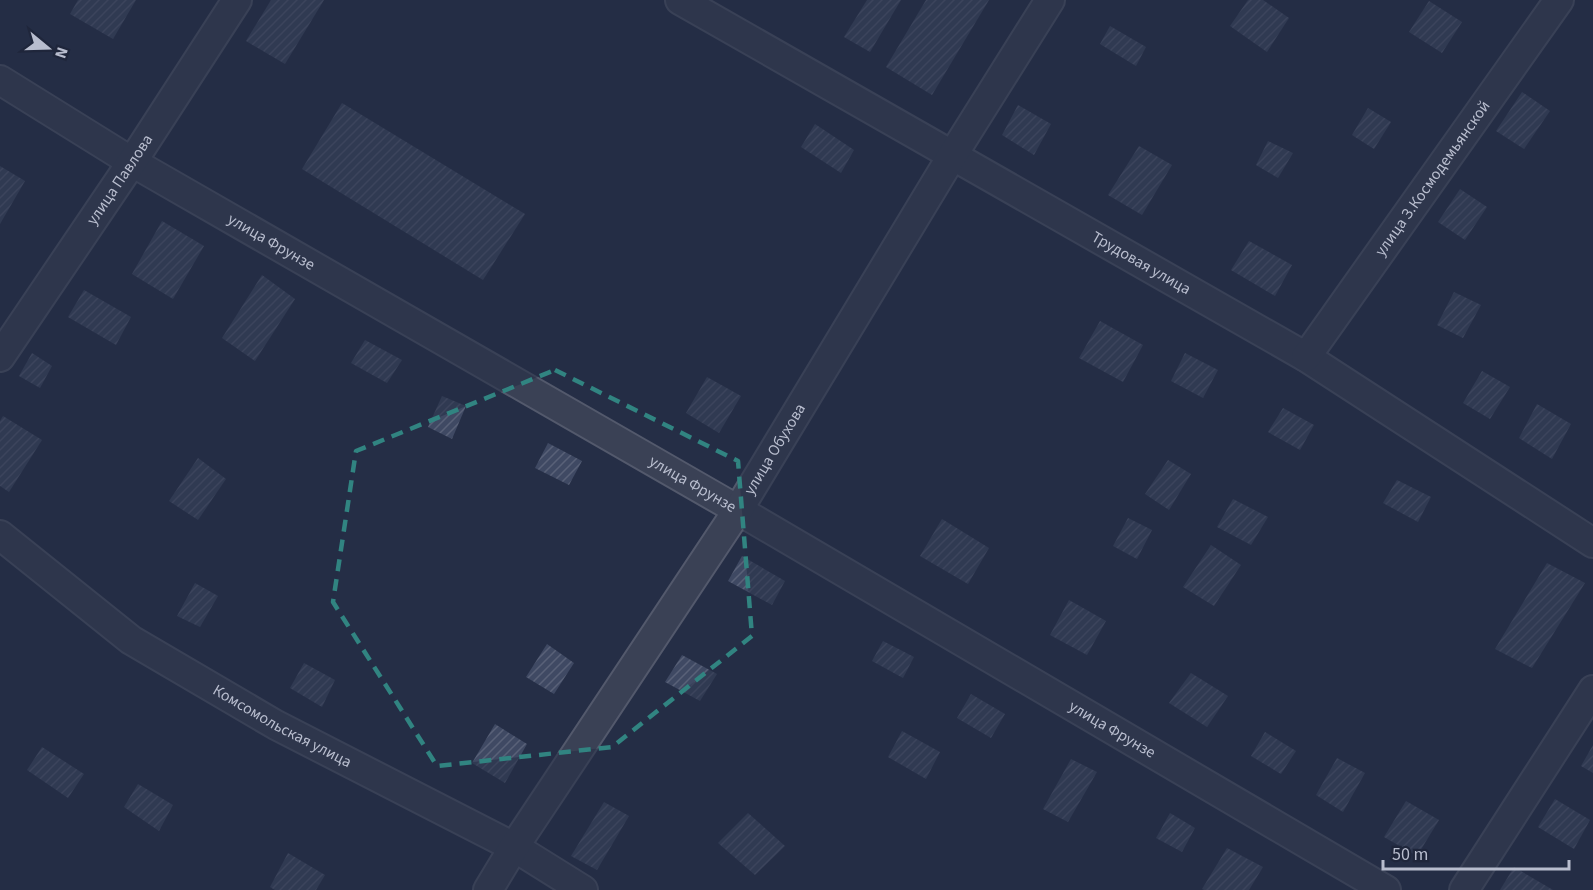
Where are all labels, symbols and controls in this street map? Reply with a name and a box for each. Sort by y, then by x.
north arrow [18,18,78,78]
text: N [49,44,73,61]
street label: улица З.Космодемьянской [1370,96,1495,261]
street label: улица Павлова [81,130,158,229]
street label: улица Фрунзе [224,208,319,276]
street label: Трудовая улица [1088,226,1195,300]
street label: улица Обухова [739,399,811,499]
street label: улица Фрунзе [645,450,741,518]
street label: Комсомольская улица [209,679,356,773]
street label: улица Фрунзе [1065,695,1160,764]
scale bar [1383,833,1569,871]
text: 50 m [1392,842,1428,867]

